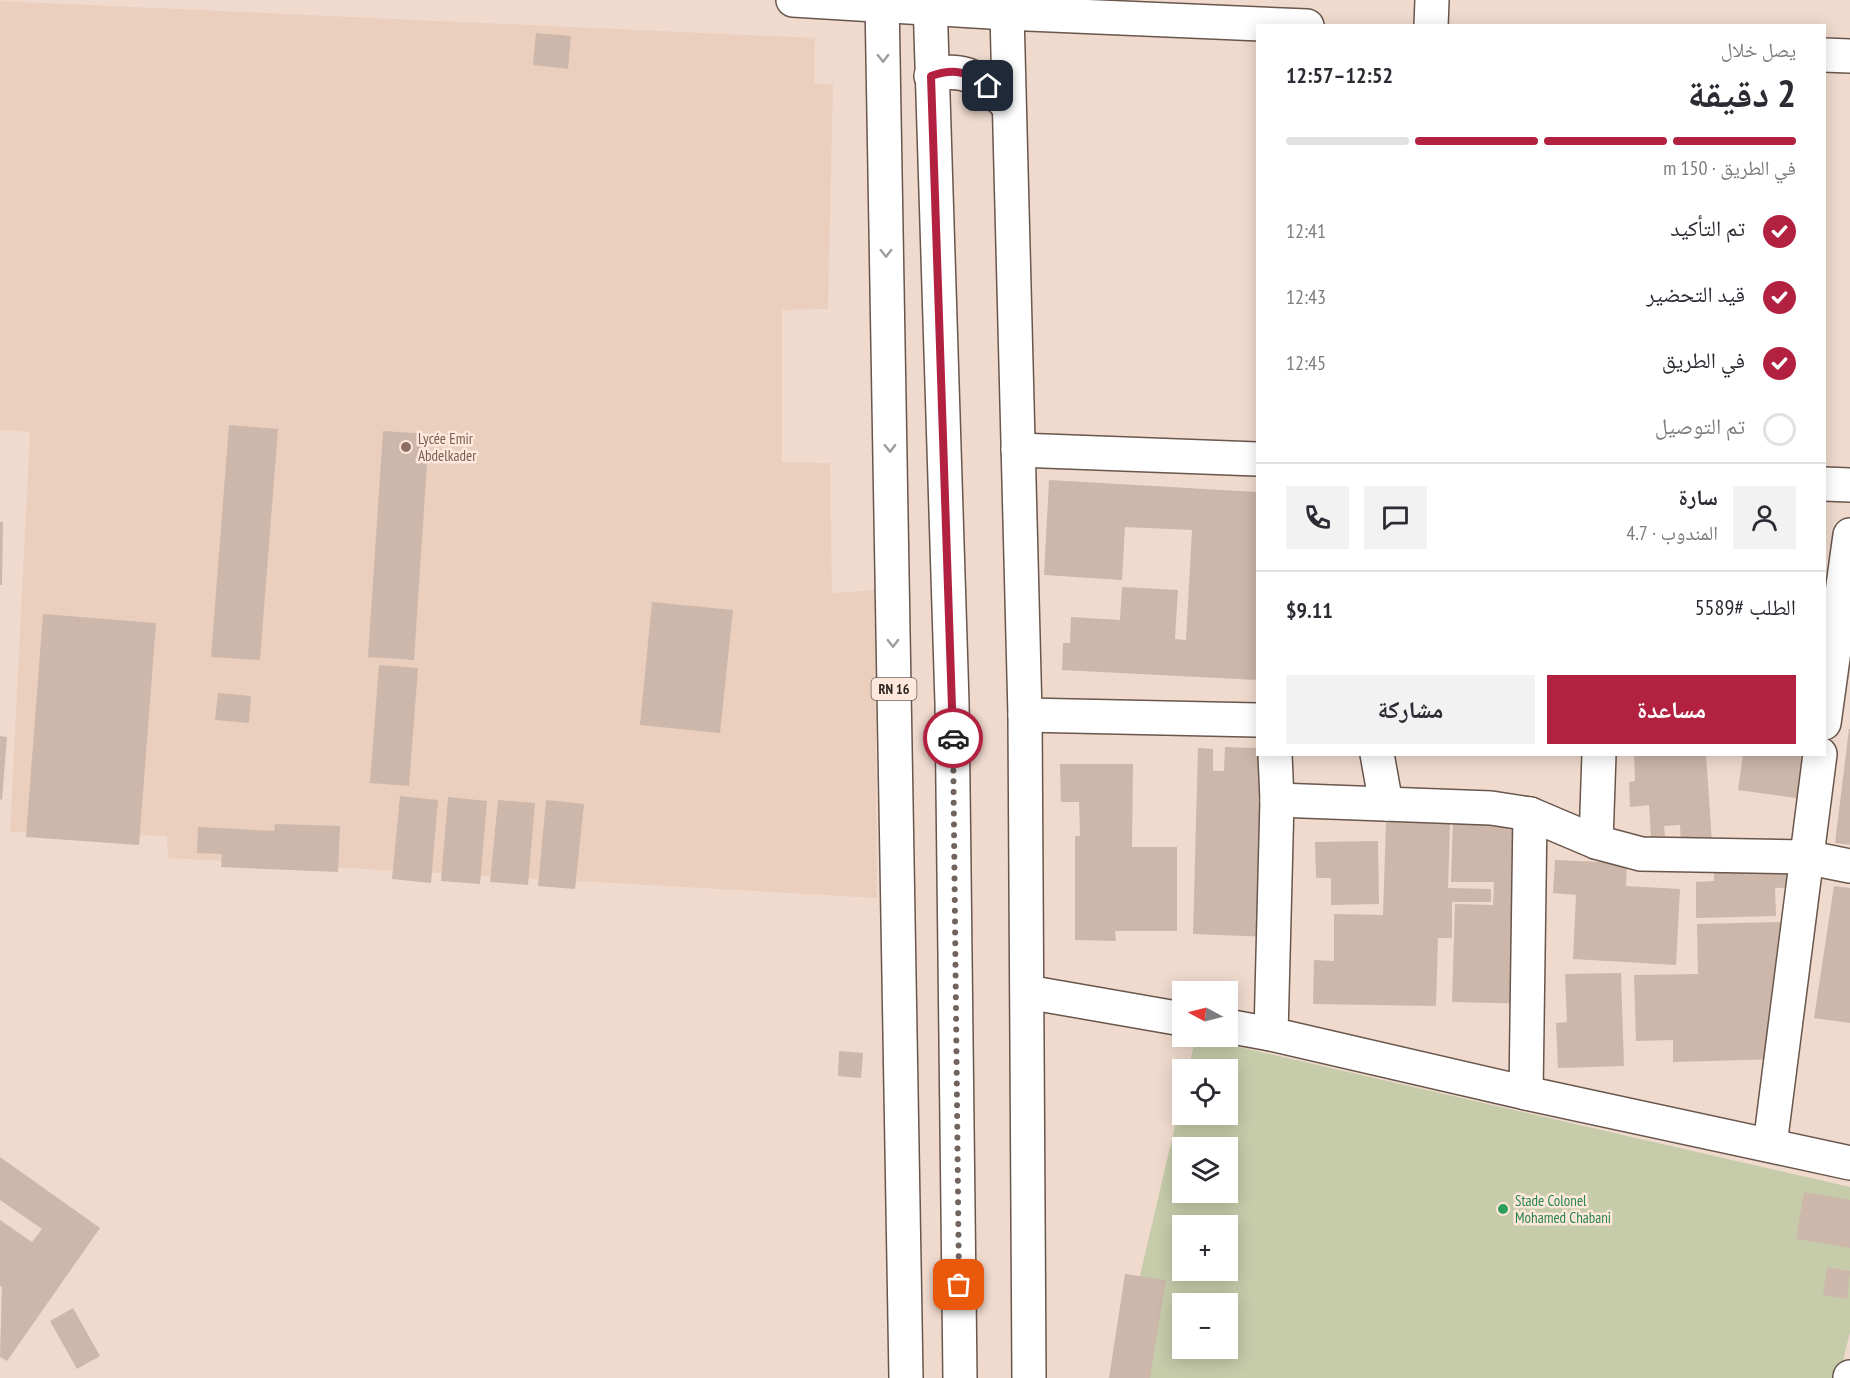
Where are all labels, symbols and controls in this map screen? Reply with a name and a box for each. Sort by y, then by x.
text: يصل خلال [1721,37,1796,63]
one-way arrow [877,54,889,63]
pin [962,60,1013,111]
text: 12:52–12:57 [1286,61,1393,89]
text: 2 دقيقة [1687,67,1796,118]
icon: home [971,69,1004,102]
text: في الطريق · 150 m [1663,155,1796,181]
text: تم التأكيد [1670,214,1745,242]
icon: check [1763,215,1796,248]
text: 12:41 [1286,218,1326,244]
one-way arrow [880,249,893,258]
text: قيد التحضير [1646,280,1745,308]
icon: check [1763,281,1796,314]
text: 12:43 [1286,284,1326,310]
text: في الطريق [1662,346,1745,374]
icon: check [1763,347,1796,380]
text: 12:45 [1286,350,1326,376]
text: تم التوصيل [1655,412,1745,440]
place label: Lycée Emir Abdelkader [418,429,477,465]
marker: Lycée Emir Abdelkader [399,440,413,454]
one-way arrow [884,444,896,453]
text: سارة [1679,483,1718,511]
button: phone [1286,486,1349,549]
button: chat [1364,486,1427,549]
button: person [1733,486,1796,549]
text: المندوب · 4.7 [1626,520,1718,546]
text: الطلب #5589 [1695,593,1796,621]
text: $9.11 [1286,596,1333,624]
one-way arrow [887,639,899,648]
button: مشاركة [1286,675,1535,744]
button: مساعدة [1547,675,1796,744]
road number: RN 16 [872,678,916,700]
courier [923,708,983,768]
icon: car [937,722,970,755]
north arrow [1172,981,1238,1047]
map controls [1172,981,1238,1359]
button: locate [1172,1059,1238,1125]
button: layers [1172,1137,1238,1203]
place label: Stade Colonel Mohamed Chabani [1515,1191,1611,1227]
marker: Stade Colonel Mohamed Chabani [1496,1202,1510,1216]
button: + [1172,1215,1238,1281]
pin [933,1259,984,1310]
icon: bag [942,1268,975,1301]
button: − [1172,1293,1238,1359]

